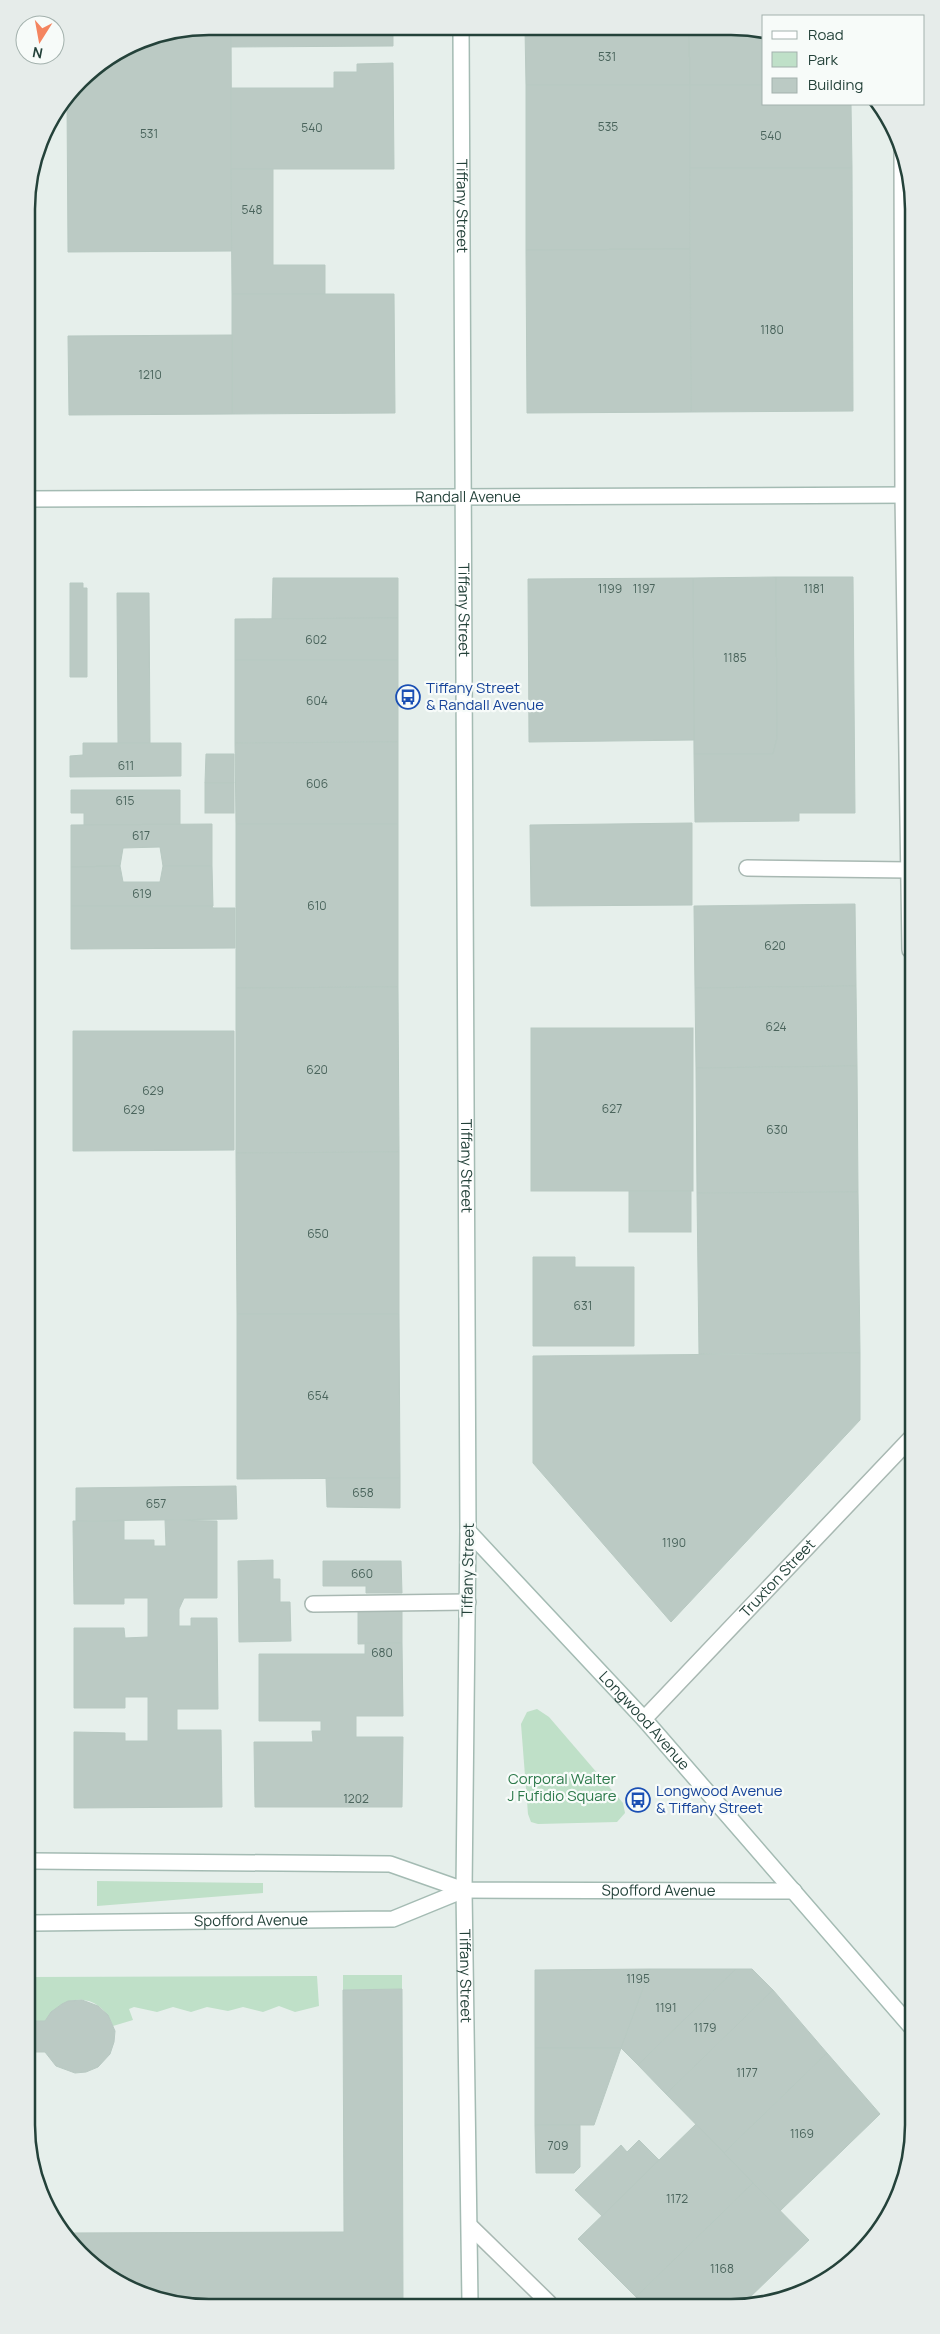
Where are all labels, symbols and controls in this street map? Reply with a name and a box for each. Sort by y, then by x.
north arrow [15,15,65,65]
legend [762,15,925,105]
text: Road [808,24,844,45]
text: N [31,43,44,64]
house number: 531 [598,48,616,65]
text: Park [808,49,838,70]
text: Building [808,74,863,95]
house number: 535 [598,118,618,135]
house number: 540 [301,119,323,136]
house number: 531 [140,125,158,142]
house number: 540 [760,127,782,144]
street label: Tiffany Street [452,159,473,253]
house number: 548 [242,201,263,218]
house number: 1180 [760,321,784,338]
house number: 1210 [138,366,162,383]
street label: Randall Avenue [415,486,521,507]
street label: Tiffany Street [453,563,475,657]
house number: 1199 [598,580,622,597]
house number: 1197 [633,580,655,597]
house number: 1181 [803,580,825,597]
house number: 602 [305,631,327,648]
house number: 1185 [723,649,747,666]
place label: Tiffany Street & Randall Avenue [426,677,544,715]
bus stop icon: Tiffany Street & Randall Avenue [395,684,421,710]
house number: 604 [306,692,328,709]
house number: 611 [118,757,134,774]
house number: 606 [306,775,328,792]
house number: 615 [116,792,135,809]
house number: 617 [132,827,150,844]
house number: 619 [132,885,152,902]
house number: 610 [307,897,327,914]
house number: 620 [764,937,786,954]
house number: 624 [765,1018,787,1035]
house number: 620 [306,1061,328,1078]
house number: 629 [142,1082,164,1099]
house number: 627 [602,1100,622,1117]
house number: 629 [123,1101,145,1118]
street label: Tiffany Street [456,1119,478,1213]
house number: 630 [766,1121,788,1138]
house number: 650 [307,1225,329,1242]
house number: 631 [574,1297,592,1314]
house number: 654 [307,1387,329,1404]
house number: 658 [352,1484,374,1501]
house number: 657 [146,1495,166,1512]
street label: Tiffany Street [456,1523,479,1617]
house number: 1190 [662,1534,686,1551]
street label: Truxton Street [735,1534,820,1622]
house number: 660 [351,1565,373,1582]
house number: 680 [371,1644,393,1661]
street label: Longwood Avenue [594,1666,695,1775]
park label: Corporal Walter J Fufidio Square [507,1768,617,1806]
place label: Longwood Avenue & Tiffany Street [656,1780,783,1818]
bus stop icon: Longwood Avenue & Tiffany Street [625,1787,651,1813]
house number: 1202 [343,1790,369,1807]
street label: Spofford Avenue [601,1879,716,1901]
street label: Spofford Avenue [194,1909,308,1931]
street label: Tiffany Street [455,1929,477,2023]
house number: 1195 [626,1970,650,1987]
house number: 1191 [655,1999,677,2016]
house number: 1179 [694,2019,716,2036]
house number: 1177 [736,2064,758,2081]
house number: 1169 [790,2125,814,2142]
house number: 709 [548,2137,568,2154]
house number: 1172 [666,2190,688,2207]
house number: 1168 [710,2260,734,2277]

